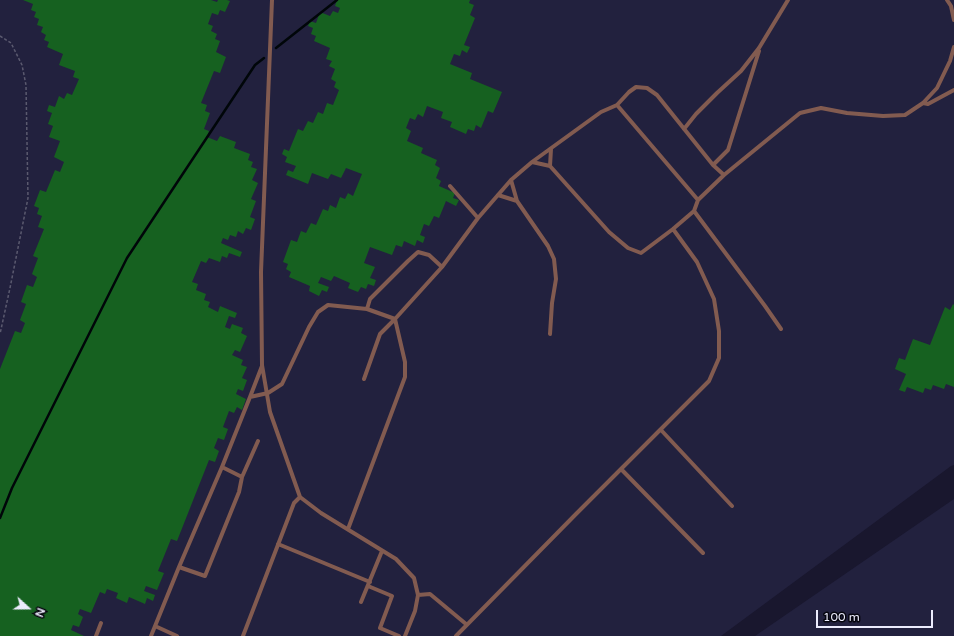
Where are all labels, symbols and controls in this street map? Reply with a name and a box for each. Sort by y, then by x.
north arrow [8,588,48,628]
scale bar [818,602,935,628]
text: N [32,606,47,619]
text: 100 m [823,610,860,624]

